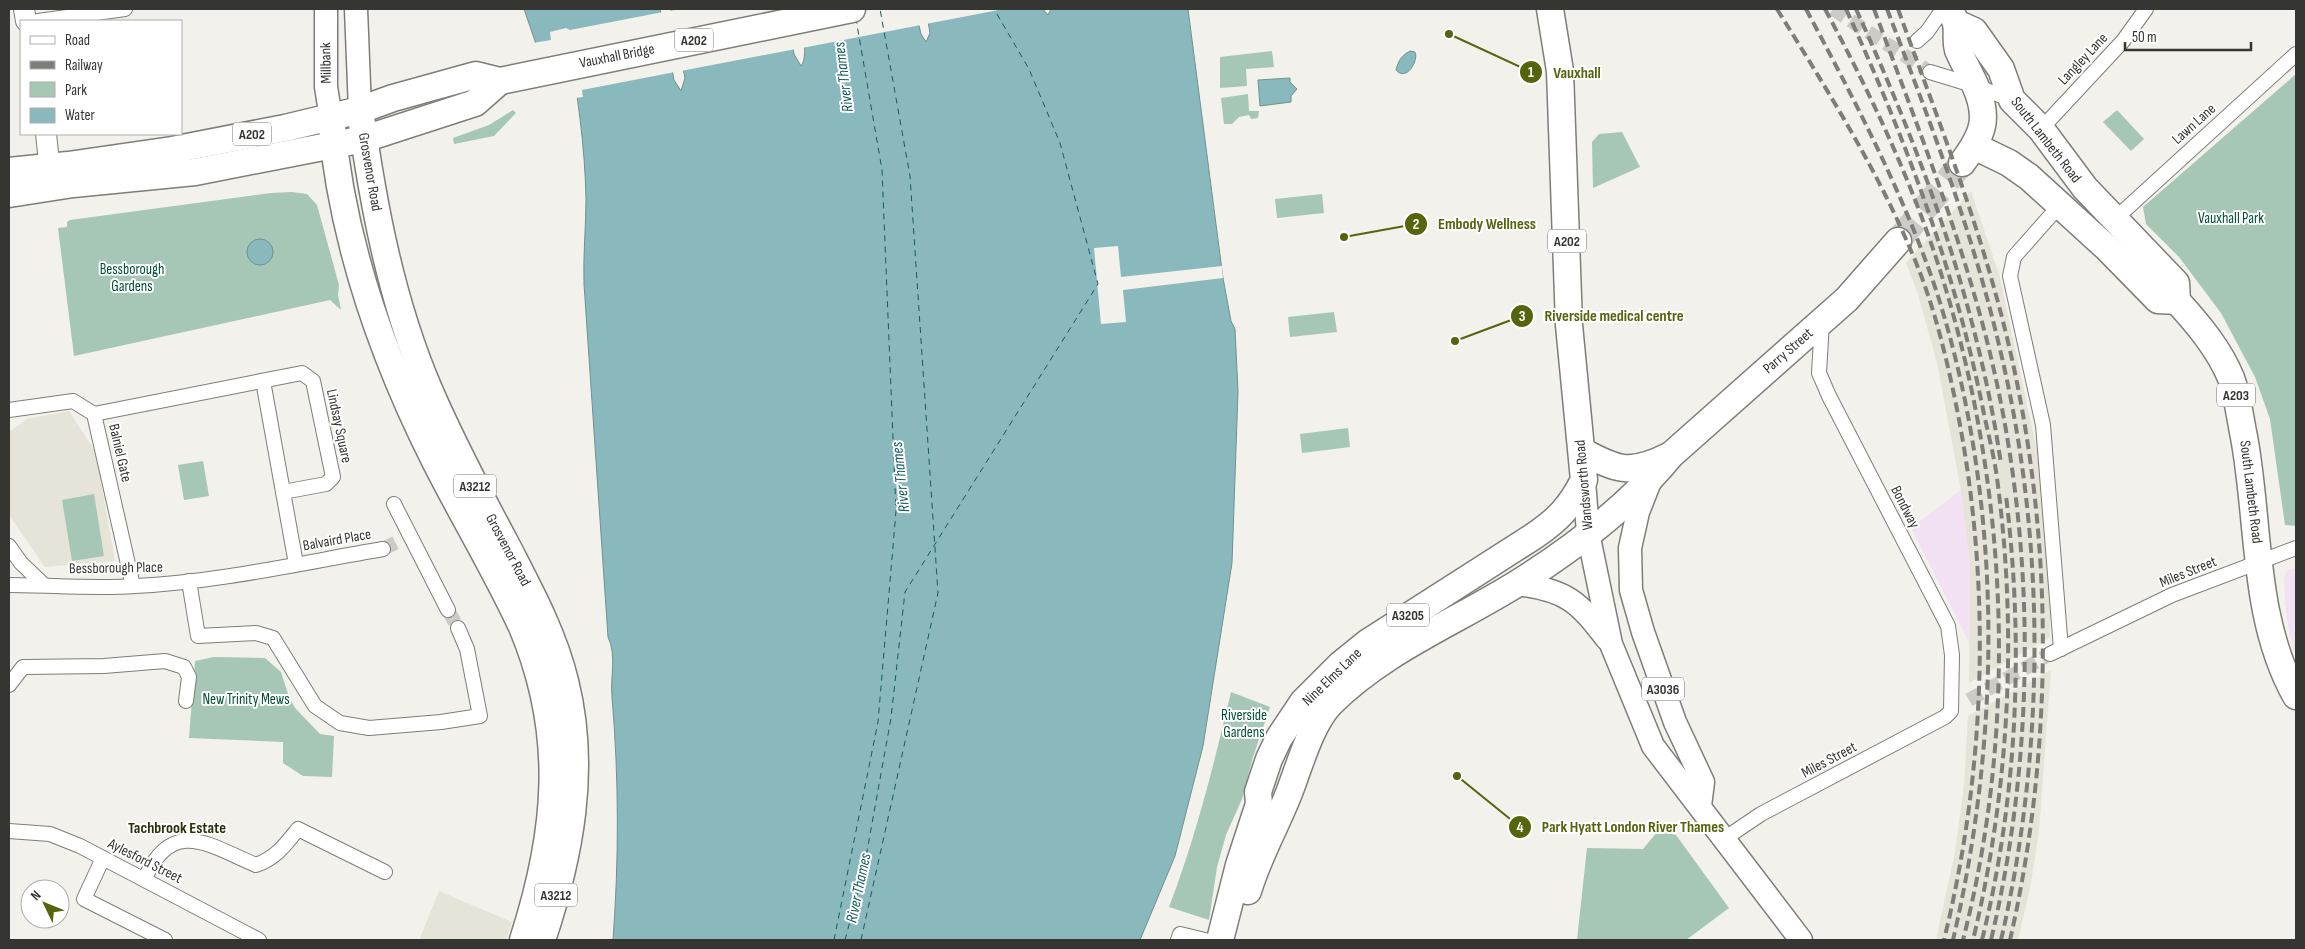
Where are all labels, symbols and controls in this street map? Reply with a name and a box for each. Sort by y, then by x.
legend [20,20,182,135]
scale bar [2125,20,2251,52]
road number: A202 [675,28,713,52]
text: 50 m [2132,28,2157,47]
street label: Langley Lane [2054,29,2112,89]
text: Road [65,31,90,50]
street label: Vauxhall Bridge [578,39,656,73]
water label: River Thames [830,40,858,113]
street label: Millbank [316,42,336,84]
text: Railway [65,56,103,75]
callout: Vauxhall [1518,57,1611,88]
text: 1 [1528,63,1534,82]
text: Vauxhall [1553,64,1601,83]
text: Park [65,81,87,100]
street label: South Lambeth Road [2007,93,2085,187]
street label: Lawn Lane [2168,99,2220,149]
text: Water [65,106,96,125]
road number: A202 [233,122,271,146]
street label: Grosvenor Road [354,131,386,213]
callout: Embody Wellness [1403,208,1546,239]
park label: Vauxhall Park [2198,209,2264,228]
text: 2 [1413,215,1419,234]
text: Embody Wellness [1438,215,1536,234]
road number: A202 [1548,230,1586,252]
park label: Bessborough Gardens [100,260,164,296]
callout: Riverside medical centre [1509,300,1693,331]
text: 3 [1519,307,1526,326]
text: Riverside medical centre [1544,307,1684,326]
street label: Parry Street [1759,324,1817,378]
road number: A203 [2217,384,2255,406]
street label: Lindsay Square [322,387,356,465]
street label: Balniel Gate [104,422,136,484]
street label: Wandsworth Road [1571,439,1597,531]
street label: South Lambeth Road [2235,439,2267,545]
water label: River Thames [888,441,914,513]
road number: A3212 [454,474,496,498]
street label: Bondway [1886,483,1924,532]
street label: Grosvenor Road [481,511,535,589]
street label: Balvaird Place [301,525,373,555]
street label: Miles Street [2157,552,2220,592]
street label: Bessborough Place [69,558,163,578]
road number: A3205 [1387,604,1429,626]
street label: Nine Elms Lane [1298,644,1366,710]
road number: A3036 [1642,678,1684,701]
park label: New Trinity Mews [202,690,290,709]
park label: Riverside Gardens [1221,706,1267,742]
street label: Miles Street [1798,737,1860,782]
callout: Park Hyatt London River Thames [1507,811,1734,842]
text: 4 [1517,818,1524,837]
text: Park Hyatt London River Thames [1542,818,1724,837]
district label: Tachbrook Estate [128,819,226,838]
street label: Aylesford Street [104,834,186,888]
water label: River Thames [842,851,876,925]
north arrow [20,879,70,929]
road number: A3212 [535,884,577,906]
text: N [27,887,45,904]

